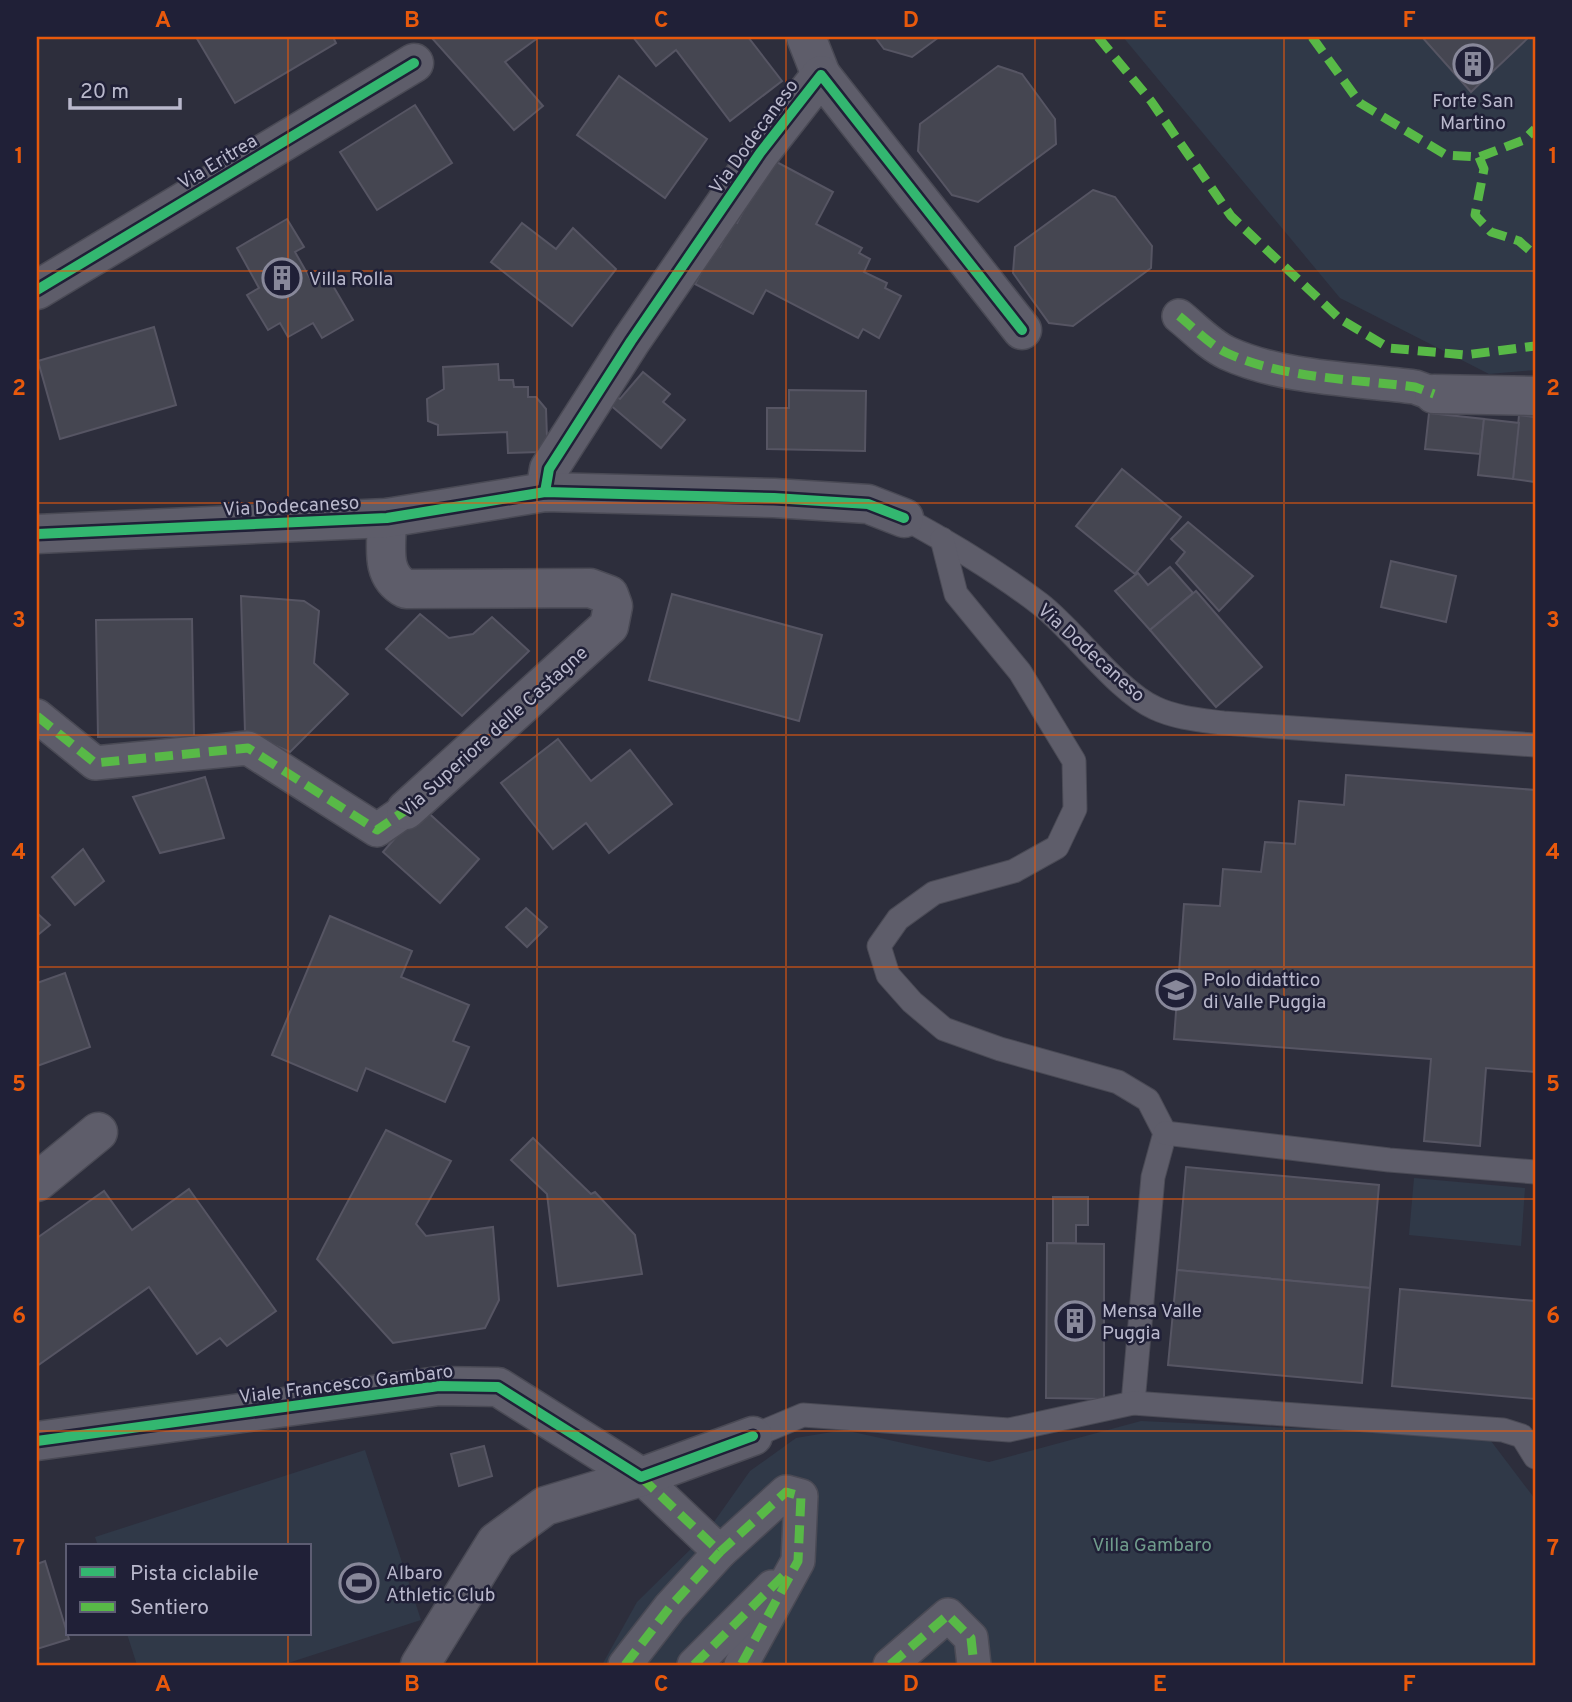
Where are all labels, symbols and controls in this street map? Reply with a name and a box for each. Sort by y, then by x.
text: A [155,7,171,36]
text: B [404,7,420,36]
text: C [654,7,668,36]
text: D [903,7,919,36]
text: E [1153,7,1167,36]
text: F [1402,7,1416,36]
building icon: Forte San Martino [1452,43,1494,85]
scale bar [70,66,180,110]
street label: Via Dodecaneso [705,75,804,199]
text: 20 m [80,79,129,106]
place label: Forte San Martino [1432,90,1514,136]
street label: Via Eritrea [174,130,262,196]
text: 1 [14,143,24,172]
text: 1 [1548,143,1558,172]
building icon: Villa Rolla [261,257,303,299]
place label: Villa Rolla [309,268,393,292]
text: 2 [12,375,26,404]
text: 2 [1546,375,1560,404]
street label: Via Dodecaneso [222,491,360,523]
street label: Via Dodecaneso [1032,599,1149,708]
text: 3 [12,607,26,636]
text: 3 [1546,607,1560,636]
street label: Via Superiore delle Castagne [395,641,594,824]
text: 4 [12,839,26,868]
text: 4 [1546,839,1560,868]
school or university icon: Polo didattico di Valle Puggia [1155,969,1197,1011]
place label: Polo didattico di Valle Puggia [1203,969,1326,1015]
text: 5 [12,1071,26,1100]
text: 5 [1546,1071,1560,1100]
building icon: Mensa Valle Puggia [1054,1300,1096,1342]
place label: Mensa Valle Puggia [1102,1300,1202,1346]
text: 6 [12,1303,26,1332]
text: 6 [1546,1303,1560,1332]
street label: Viale Francesco Gambaro [238,1360,455,1410]
park label: Villa Gambaro [1092,1534,1212,1558]
text: 7 [13,1535,25,1564]
text: 7 [1547,1535,1559,1564]
legend [66,1544,312,1636]
text: Pista ciclabile [130,1561,259,1588]
sports icon: Albaro Athletic Club [338,1562,380,1604]
place label: Albaro Athletic Club [386,1562,495,1608]
text: Sentiero [130,1595,209,1622]
text: A [155,1671,171,1700]
text: B [404,1671,420,1700]
text: C [654,1671,668,1700]
text: D [903,1671,919,1700]
text: E [1153,1671,1167,1700]
text: F [1402,1671,1416,1700]

